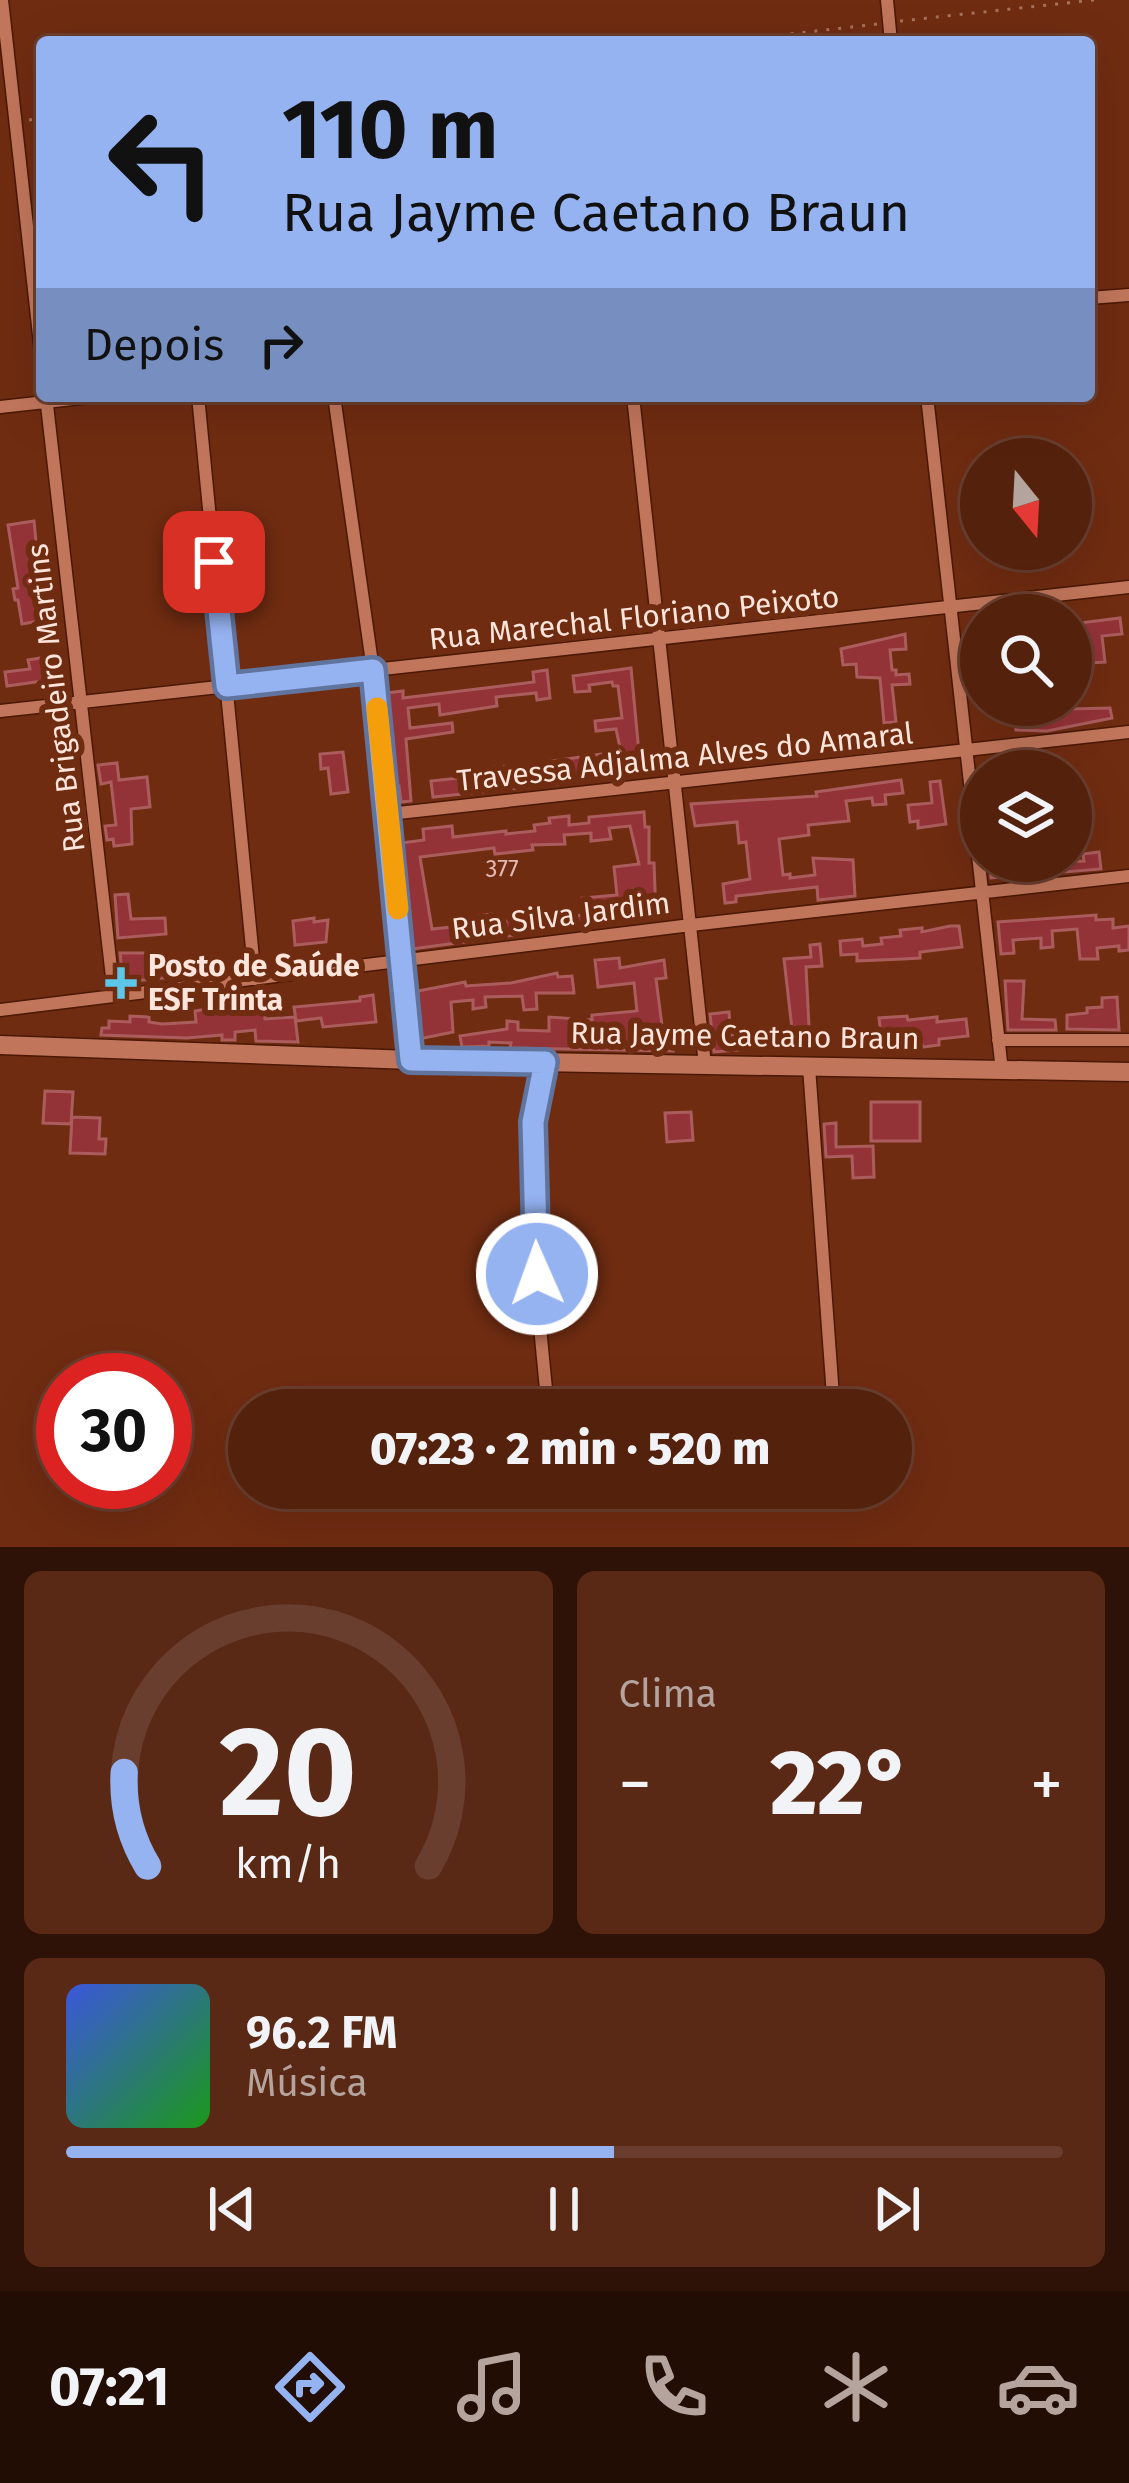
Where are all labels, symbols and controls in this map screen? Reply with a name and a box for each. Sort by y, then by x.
text: 110 m [282,79,498,180]
icon: left [84,84,240,240]
text: Rua Jayme Caetano Braun [282,181,910,245]
icon: right [248,312,314,378]
text: Depois [84,318,224,372]
north arrow [960,438,1092,570]
map controls [960,438,1092,882]
pin [163,511,265,613]
icon: arrive [181,529,247,595]
street label: Rua Brigadeiro Martins [19,542,93,854]
street label: Rua Marechal Floriano Peixoto [427,579,841,657]
button: search [960,594,1092,726]
street label: Travessa Adjalma Alves do Amaral [455,715,915,799]
button: layers [960,750,1092,882]
house number: 377 [485,855,519,883]
street label: Rua Silva Jardim [450,885,672,947]
place label: Posto de Saúde ESF Trinta [148,948,360,1018]
marker: Posto de Saúde ESF Trinta [105,967,137,999]
street label: Rua Jayme Caetano Braun [570,1015,920,1057]
position arrow [474,1211,600,1337]
speed limit sign: 30 [36,1353,192,1509]
text: 07:23 · 2 min · 520 m [370,1422,770,1476]
text: Clima [619,1671,717,1717]
text: 20 [219,1698,357,1848]
text: 22° [770,1730,911,1838]
text: − [619,1745,652,1824]
text: + [1030,1745,1063,1824]
text: km/h [235,1837,341,1888]
text: 96.2 FM [246,2006,397,2060]
text: Música [246,2060,368,2106]
icon: previous [199,2176,265,2242]
icon: pause [531,2176,597,2242]
icon: next [864,2176,930,2242]
icon: directions [268,2345,352,2429]
icon: music [450,2345,534,2429]
icon: phone [632,2345,716,2429]
icon: climate [814,2345,898,2429]
icon: car [996,2345,1080,2429]
text: 07:21 [49,2355,170,2419]

